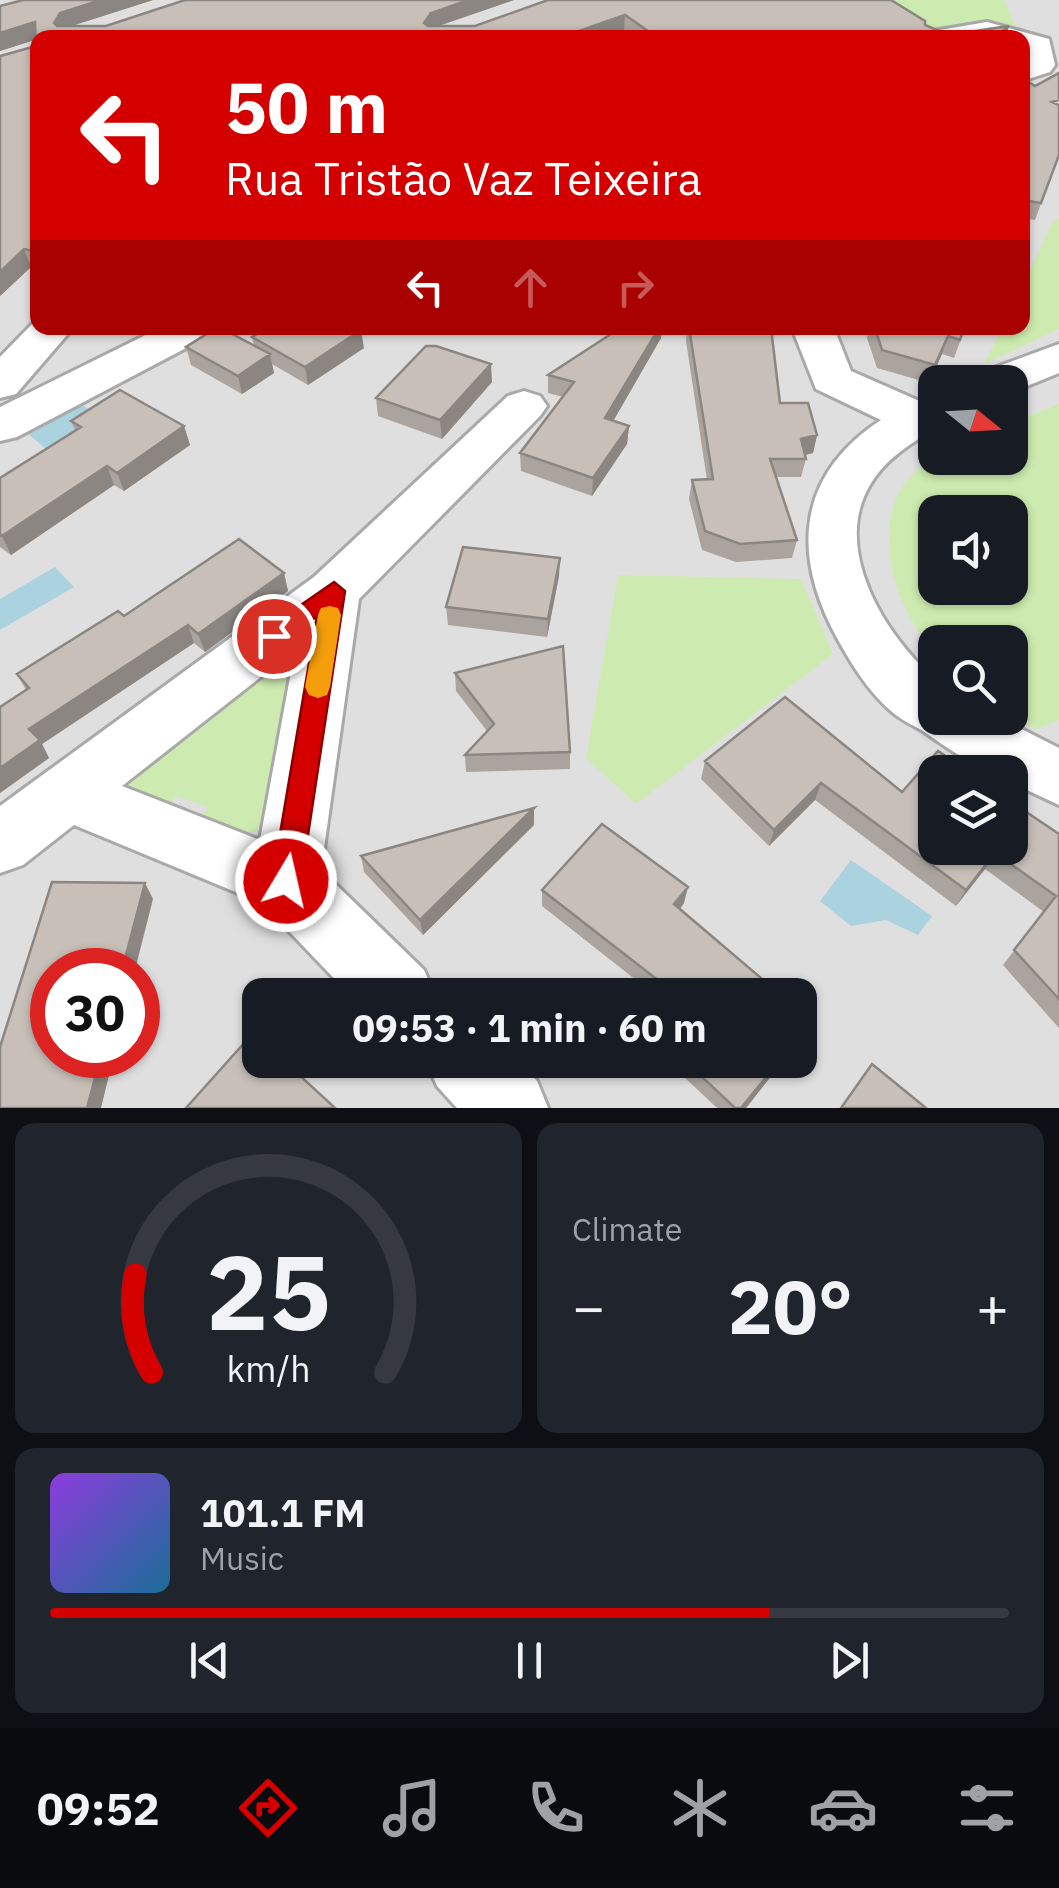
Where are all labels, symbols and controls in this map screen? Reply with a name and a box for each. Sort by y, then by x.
text: 50 m [225,61,388,152]
icon: left [60,70,190,200]
text: Rua Tristão Vaz Teixeira [225,149,702,207]
icon: left [398,260,453,315]
icon: ahead [503,260,558,315]
icon: right [608,260,663,315]
north arrow [918,365,1028,475]
map controls [918,365,1028,865]
button: sound [918,495,1028,605]
pin [232,594,317,679]
icon: arrive [247,609,302,664]
button: search [918,625,1028,735]
button: layers [918,755,1028,865]
position arrow [234,829,338,933]
speed limit sign: 30 [30,948,160,1078]
text: 09:53 · 1 min · 60 m [352,1003,707,1052]
text: Climate [572,1208,682,1250]
text: 25 [206,1223,331,1359]
text: 20° [728,1257,853,1355]
text: − [572,1271,605,1342]
text: + [976,1271,1009,1342]
text: km/h [226,1345,311,1392]
text: 101.1 FM [200,1488,365,1537]
text: Music [200,1537,284,1579]
icon: previous [182,1633,237,1688]
icon: pause [502,1633,557,1688]
icon: next [822,1633,877,1688]
icon: directions [233,1773,303,1843]
icon: music [377,1773,447,1843]
icon: phone [521,1773,591,1843]
icon: climate [665,1773,735,1843]
icon: car [808,1773,878,1843]
icon: filters [952,1773,1022,1843]
text: 09:52 [37,1779,160,1837]

